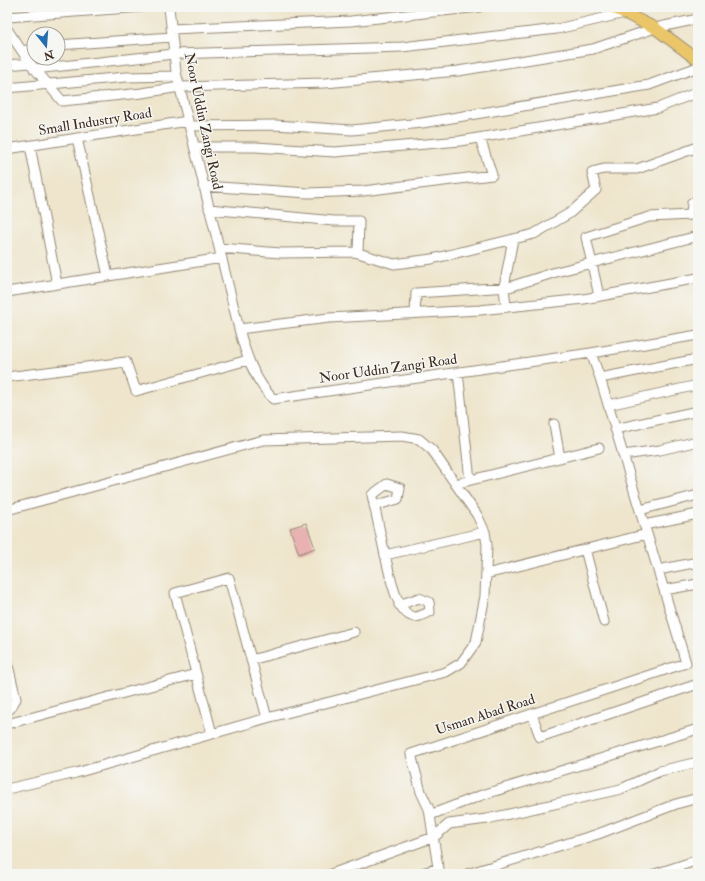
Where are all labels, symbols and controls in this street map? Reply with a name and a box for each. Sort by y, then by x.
north arrow [26,26,66,66]
text: N [41,47,56,63]
street label: Noor Uddin Zangi Road [181,51,226,191]
street label: Small Industry Road [37,104,153,140]
street label: Noor Uddin Zangi Road [318,350,458,387]
street label: Usman Abad Road [433,690,537,739]

